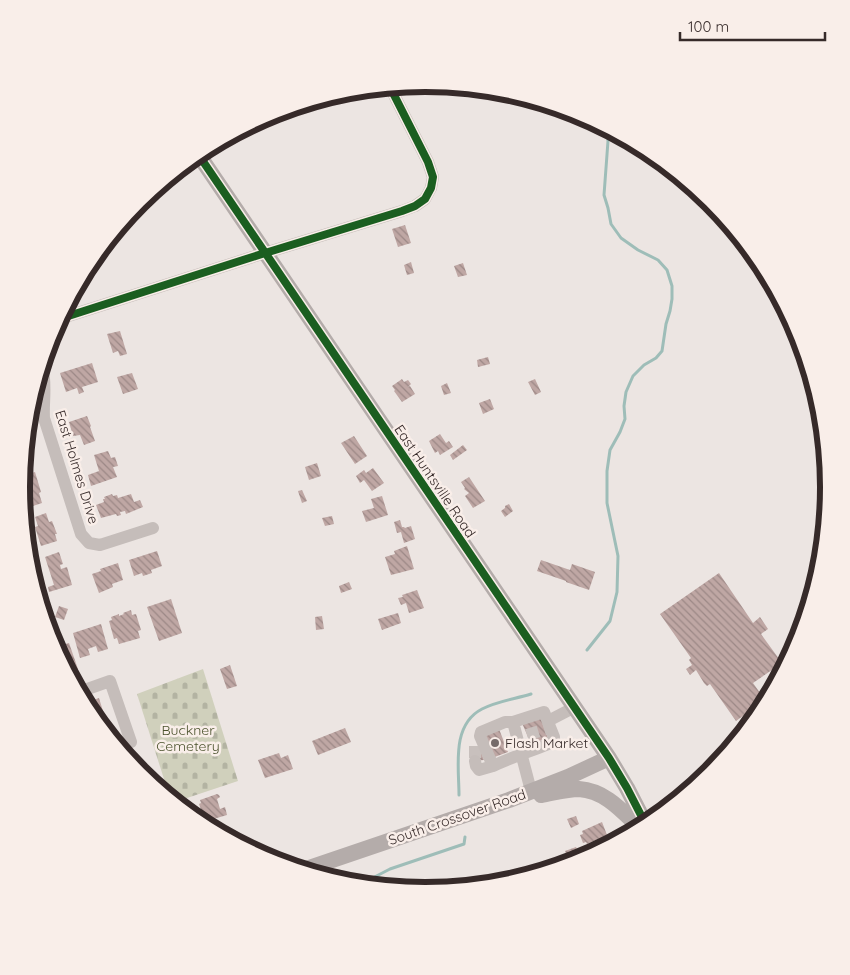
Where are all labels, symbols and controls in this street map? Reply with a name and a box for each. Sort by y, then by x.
scale bar [680,10,825,42]
text: 100 m [688,17,729,36]
street label: East Holmes Drive [51,408,103,526]
street label: East Huntsville Road [391,421,479,541]
park label: Buckner Cemetery [156,721,220,755]
place label: Flash Market [505,734,589,752]
marker: Flash Market [489,737,501,749]
street label: South Crossover Road [386,785,528,849]

